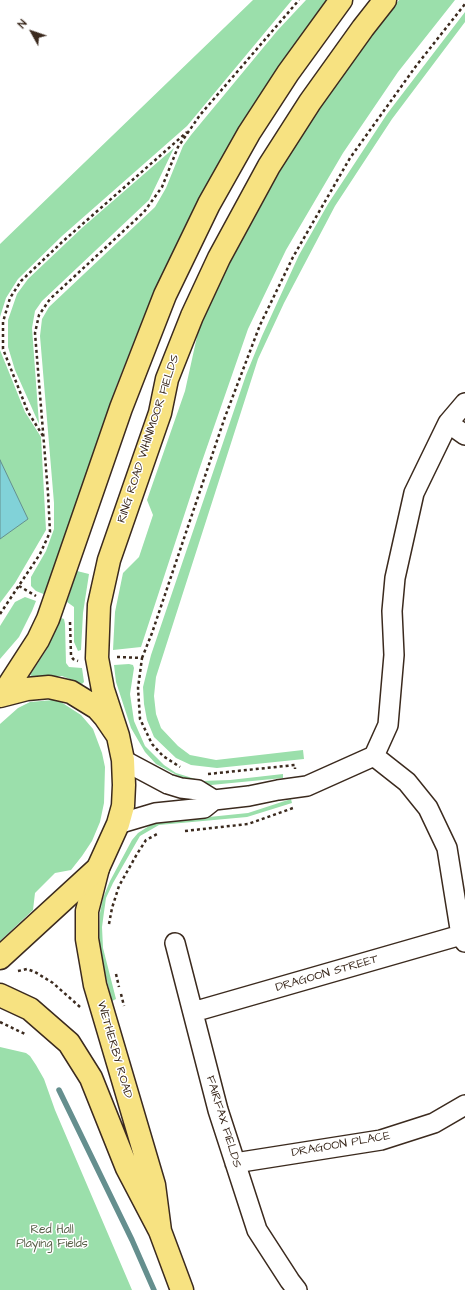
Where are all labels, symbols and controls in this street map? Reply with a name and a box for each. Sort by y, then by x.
north arrow [12,12,52,52]
text: N [14,16,30,31]
street label: RING ROAD WHINMOOR FIELDS [115,353,183,525]
street label: DRAGOON STREET [274,952,380,996]
street label: WETHERBY ROAD [93,1000,135,1100]
street label: FAIRFAX FIELDS [202,1074,244,1170]
street label: DRAGOON PLACE [291,1129,391,1161]
park label: Red Hall Playing Fields [16,1223,88,1251]

